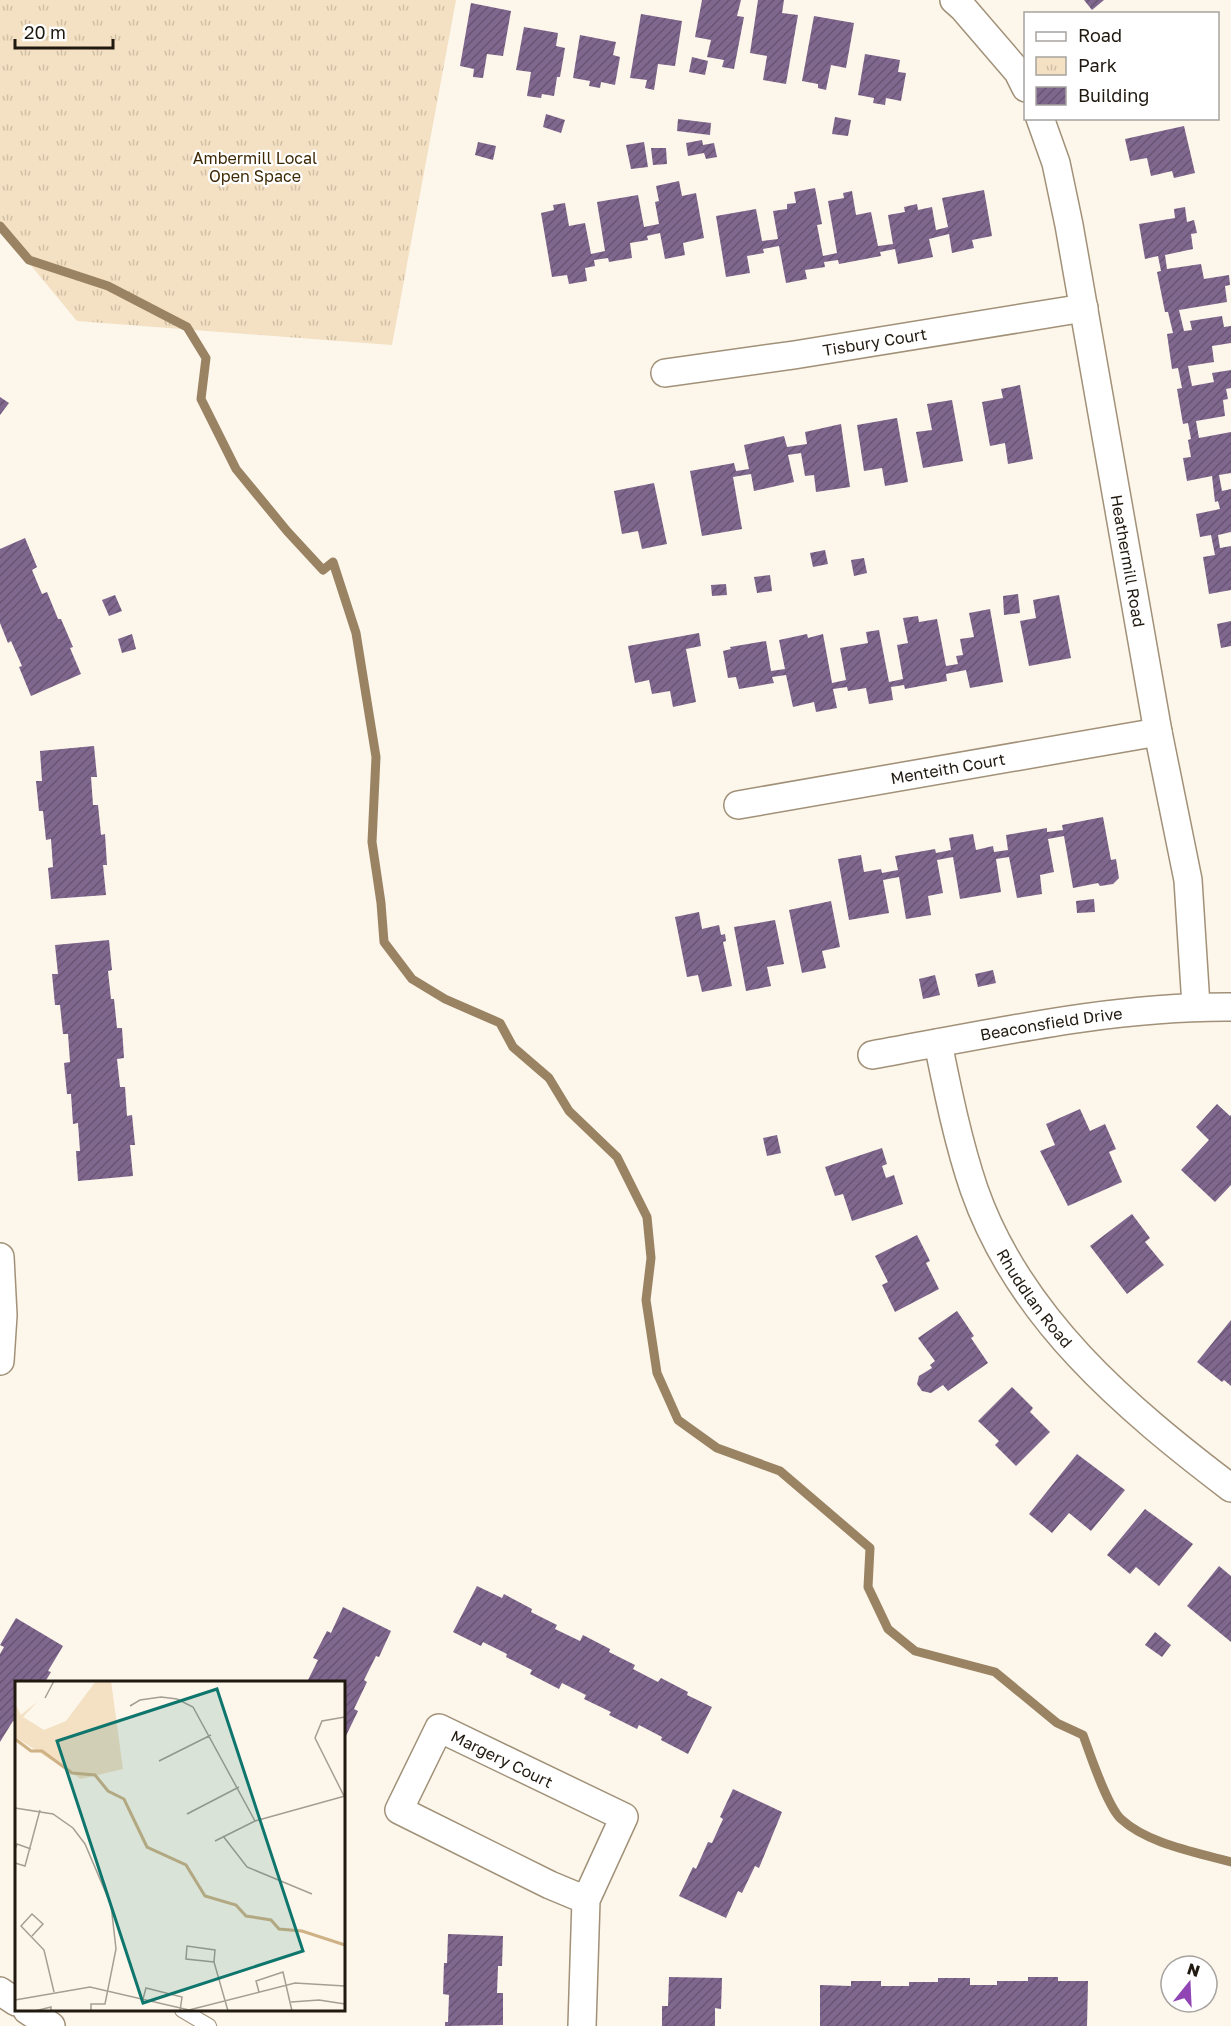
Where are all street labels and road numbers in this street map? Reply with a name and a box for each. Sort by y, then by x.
street label: Tisbury Court [821,324,928,360]
street label: Heathermill Road [1106,493,1149,629]
street label: Menteith Court [889,749,1007,788]
street label: Beaconsfield Drive [978,1003,1123,1045]
street label: Rhuddlan Road [992,1245,1077,1352]
street label: Margery Court [448,1726,556,1792]

